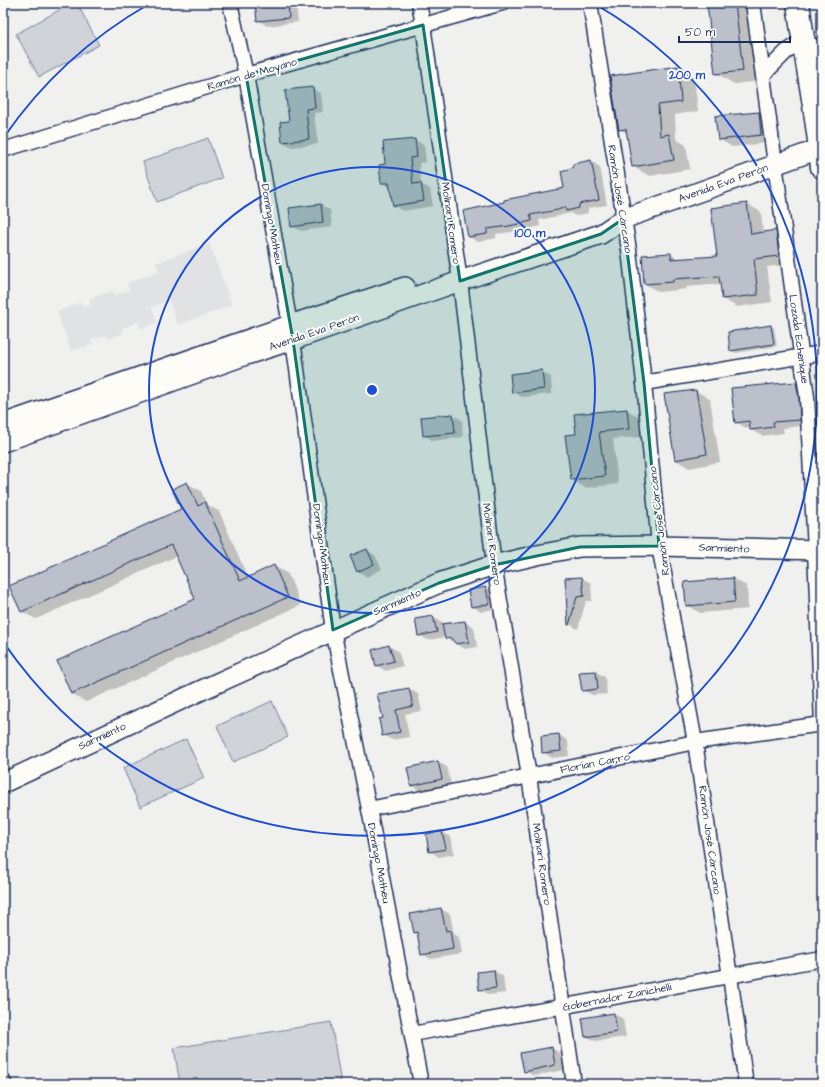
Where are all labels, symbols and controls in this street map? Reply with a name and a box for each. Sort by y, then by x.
scale bar [679,18,790,44]
text: 50 m [685,24,716,41]
street label: Ramón de Moyano [205,54,300,95]
text: 200 m [668,67,706,84]
street label: Ramón José Cárcano [604,144,636,255]
street label: Avenida Eva Perón [676,160,770,206]
street label: Molinari Romero [438,181,464,266]
street label: Domingo Matheu [257,183,287,266]
text: 100 m [515,225,546,242]
street label: Lozada Echenique [785,294,813,385]
street label: Avenida Eva Perón [267,309,362,354]
centre of rings [365,383,379,397]
street label: Ramón José Cárcano [645,465,673,576]
street label: Molinari Romero [479,502,505,587]
street label: Domingo Matheu [308,503,335,586]
street label: Sarmiento [698,540,751,556]
street label: Sarmiento [371,584,424,619]
street label: Sarmiento [76,718,129,754]
street label: Florian Carro [559,749,632,777]
street label: Ramón José Cárcano [695,785,725,896]
street label: Domingo Matheu [363,822,394,905]
street label: Molinari Romero [529,822,555,907]
street label: Gobernador Zanichelli [561,979,673,1015]

